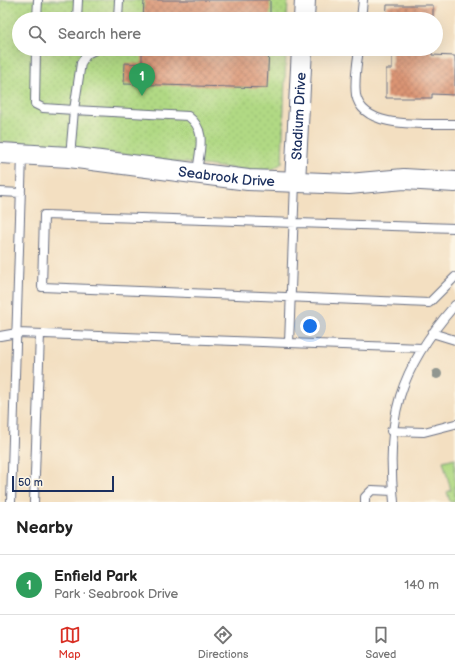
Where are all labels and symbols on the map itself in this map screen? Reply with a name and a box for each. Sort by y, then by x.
pin: 1 [129,63,155,96]
street label: Stadium Drive [288,72,310,160]
street label: Seabrook Drive [177,163,275,190]
your location [300,316,320,336]
scale bar [12,474,114,493]

